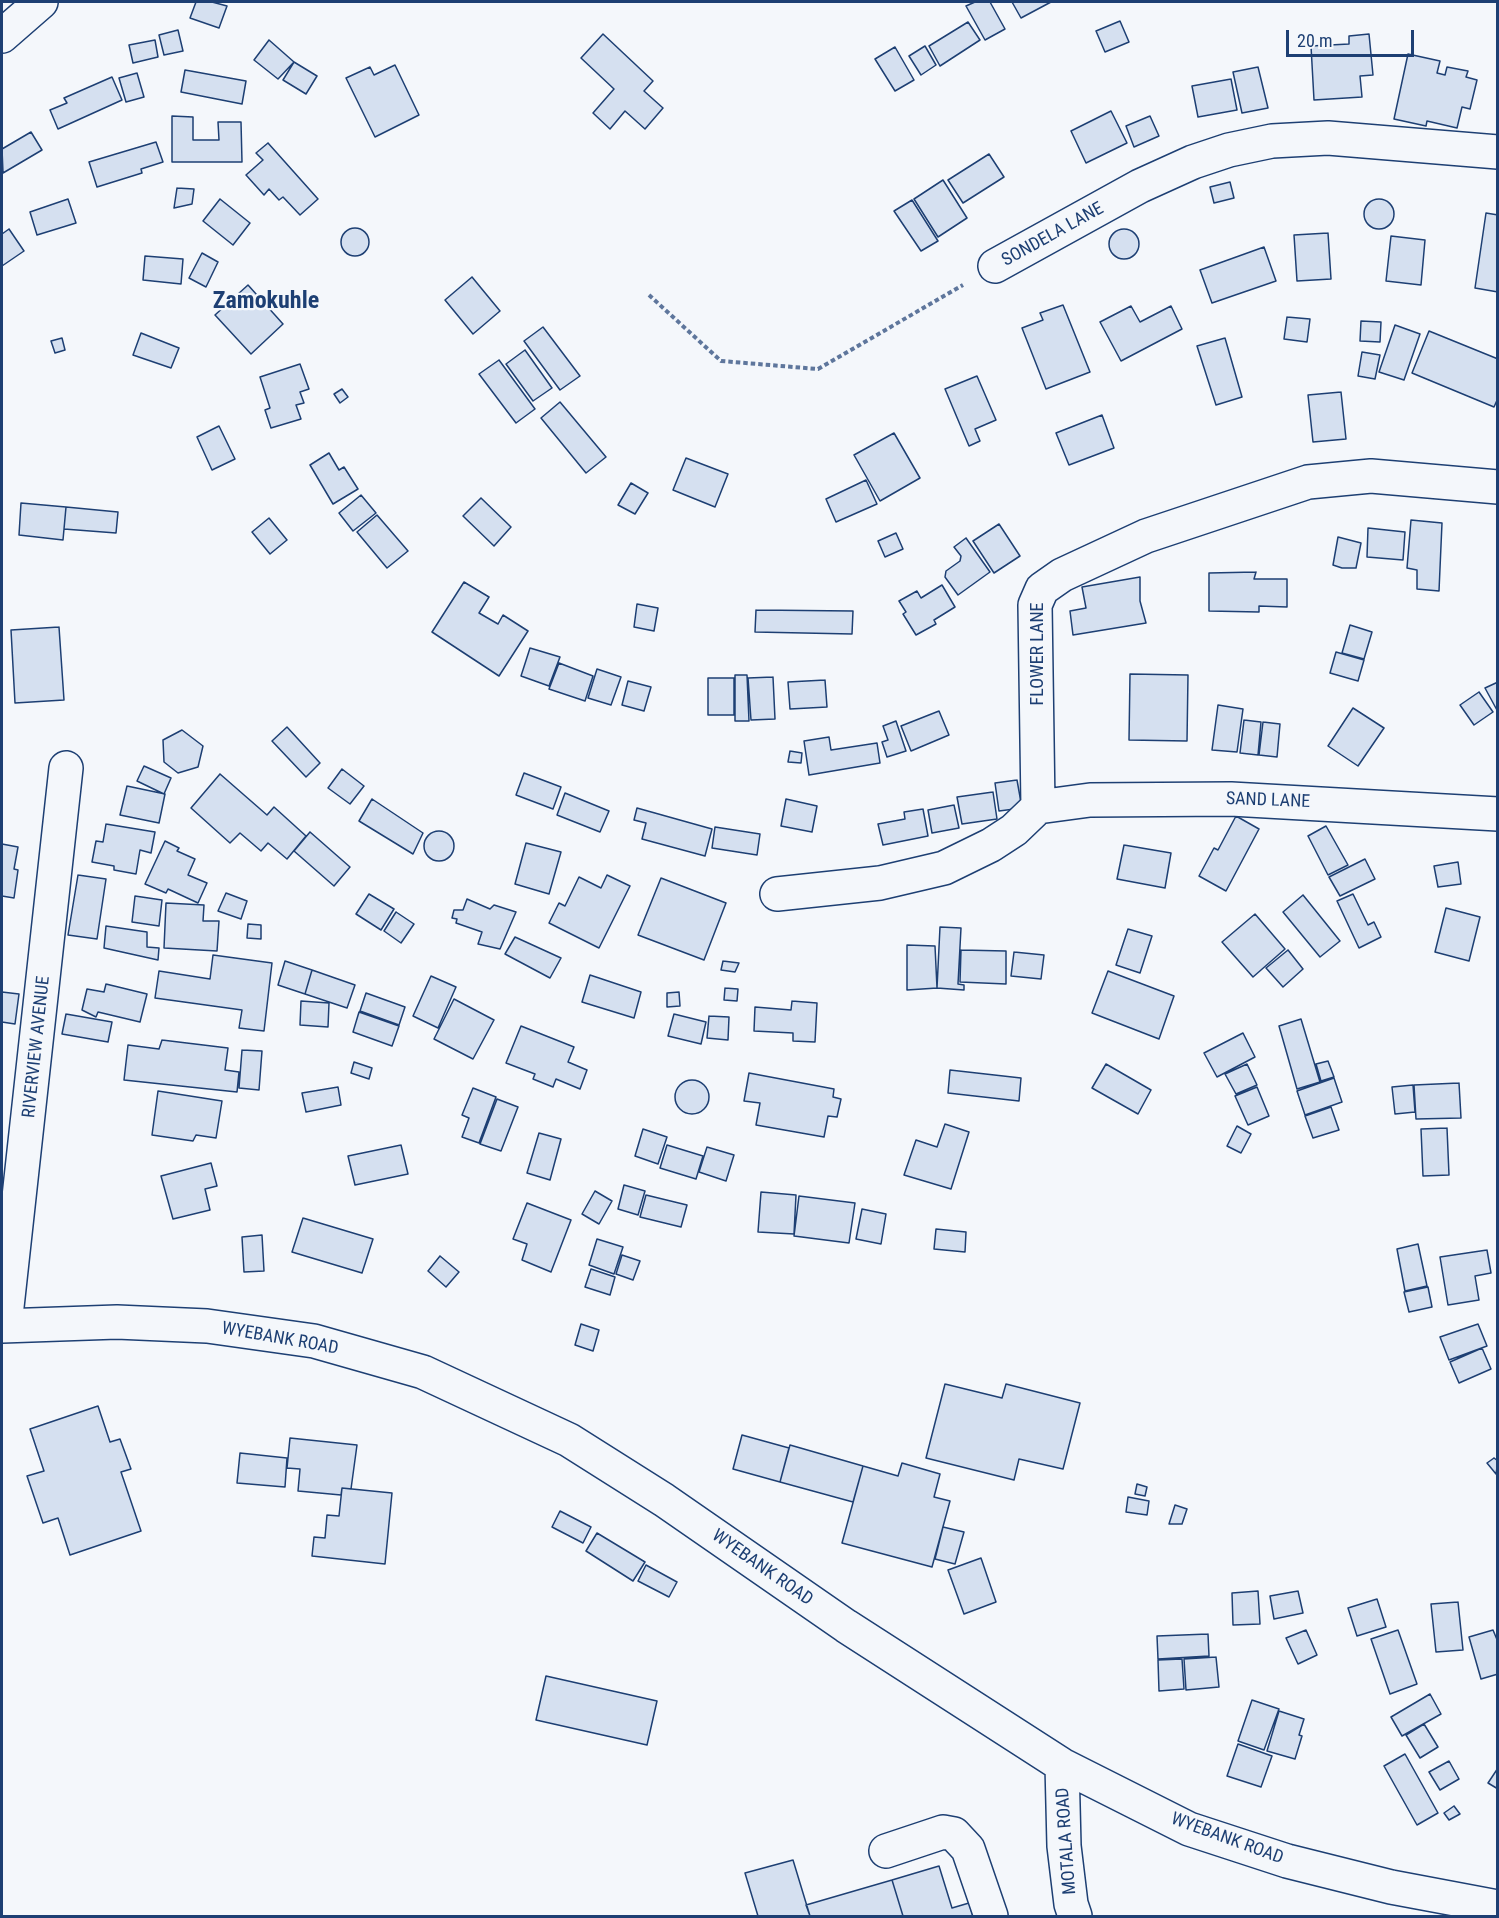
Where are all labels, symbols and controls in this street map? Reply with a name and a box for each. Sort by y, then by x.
scale bar [1289,18,1416,56]
text: 20 m [1297,30,1332,51]
street label: SONDELA LANE [998,198,1108,272]
district label: Zamokuhle [213,288,319,316]
street label: FLOWER LANE [1027,602,1049,706]
street label: SAND LANE [1225,789,1311,813]
street label: RIVERVIEW AVENUE [19,975,55,1119]
street label: WYEBANK ROAD [220,1318,340,1360]
street label: WYEBANK ROAD [707,1525,817,1611]
street label: MOTALA ROAD [1052,1787,1082,1895]
street label: WYEBANK ROAD [1168,1809,1286,1869]

